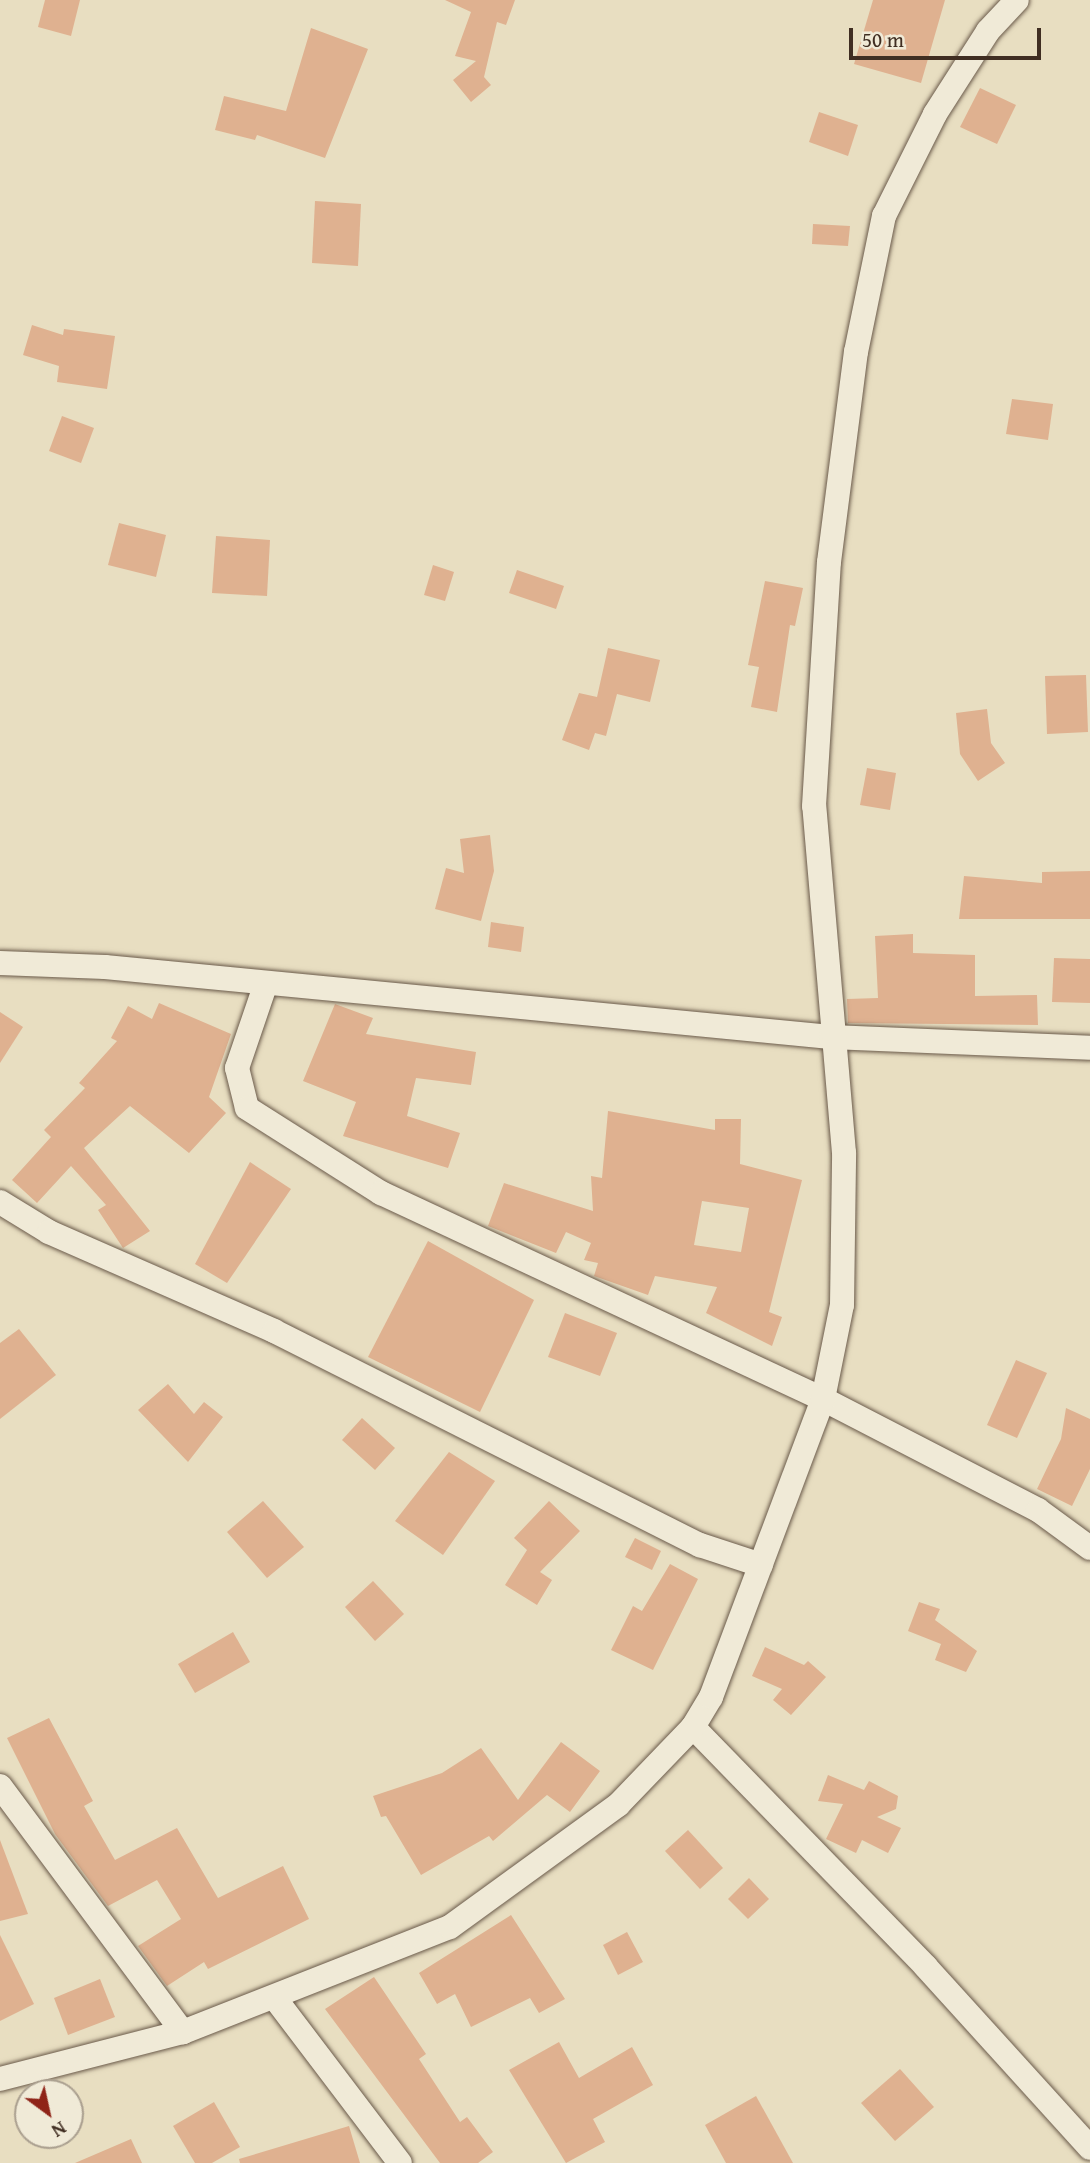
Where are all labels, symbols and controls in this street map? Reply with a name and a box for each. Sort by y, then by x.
scale bar [852,14,1044,58]
text: 50 m [862,24,904,55]
north arrow [14,2079,84,2149]
text: N [46,2115,72,2145]

